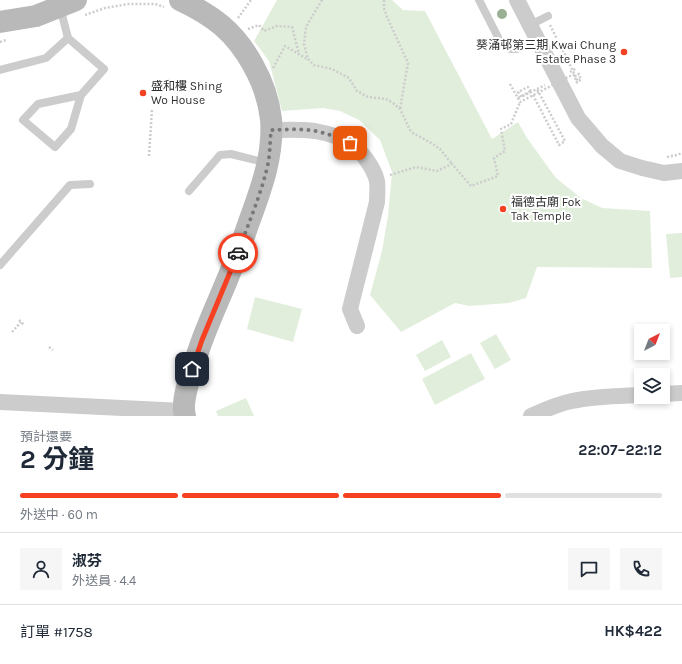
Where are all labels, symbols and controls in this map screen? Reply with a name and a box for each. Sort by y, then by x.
place label: 葵涌邨第三期 Kwai Chung Estate Phase 3 [476,38,616,66]
marker: 葵涌邨第三期 Kwai Chung Estate Phase 3 [619,47,629,57]
place label: 盛和樓 Shing Wo House [151,79,222,107]
marker: 盛和樓 Shing Wo House [138,88,148,98]
pin [333,126,367,160]
icon: bag [339,132,361,154]
place label: 福德古廟 Fok Tak Temple [511,195,581,223]
marker: 福德古廟 Fok Tak Temple [498,204,508,214]
courier [218,233,258,273]
icon: car [227,242,249,264]
north arrow [634,324,670,360]
map controls [634,324,670,404]
pin [175,352,209,386]
icon: home [181,358,203,380]
button: layers [634,368,670,404]
text: 預計還要 [20,429,72,444]
text: 22:07–22:12 [578,441,662,459]
text: 2 分鐘 [20,444,94,475]
text: 外送中 · 60 m [20,507,98,522]
button: person [20,548,62,590]
button: chat [568,548,610,590]
button: phone [620,548,662,590]
text: 淑芬 [72,552,102,570]
text: 外送員 · 4.4 [72,573,136,588]
text: HK$422 [604,622,662,640]
text: 訂單 #1758 [20,623,93,641]

